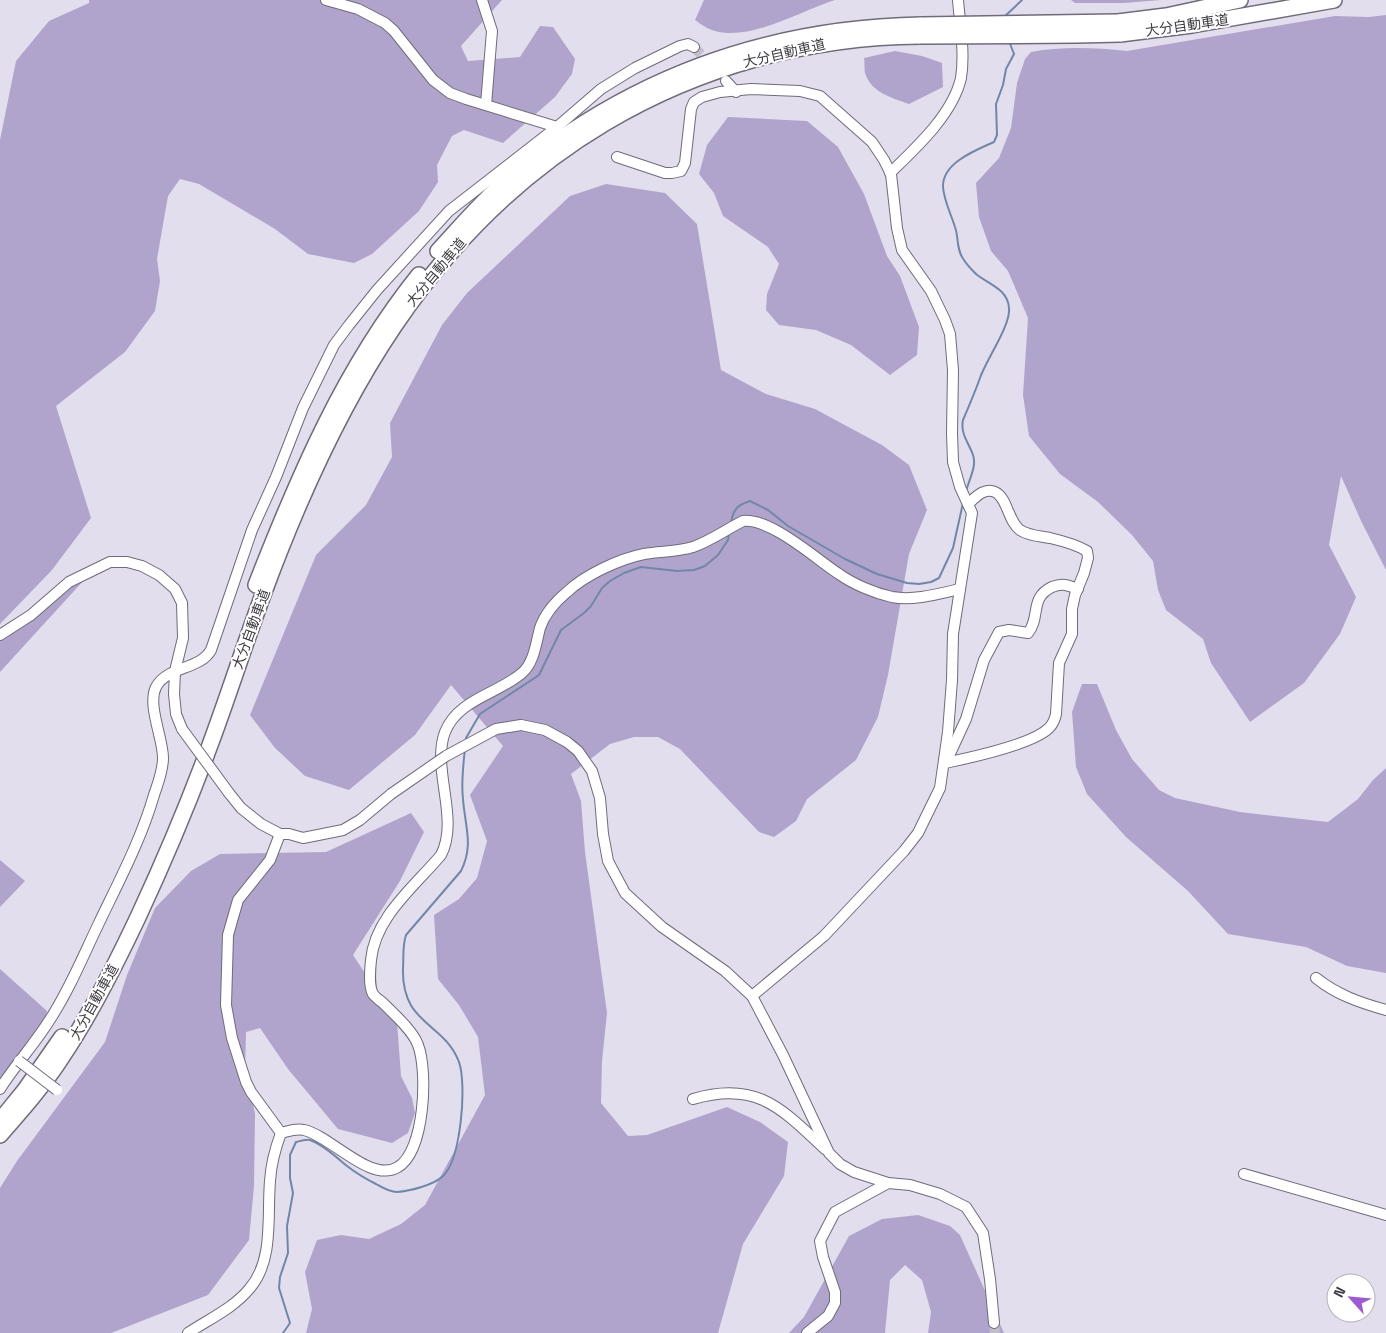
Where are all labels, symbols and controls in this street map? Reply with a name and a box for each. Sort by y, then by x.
street label: 大分自動車道 [1144,10,1230,40]
street label: 大分自動車道 [741,35,827,71]
street label: 大分自動車道 [402,234,470,310]
street label: 大分自動車道 [228,586,274,672]
street label: 大分自動車道 [66,961,122,1043]
north arrow [1326,1273,1376,1323]
text: N [1329,1284,1350,1300]

